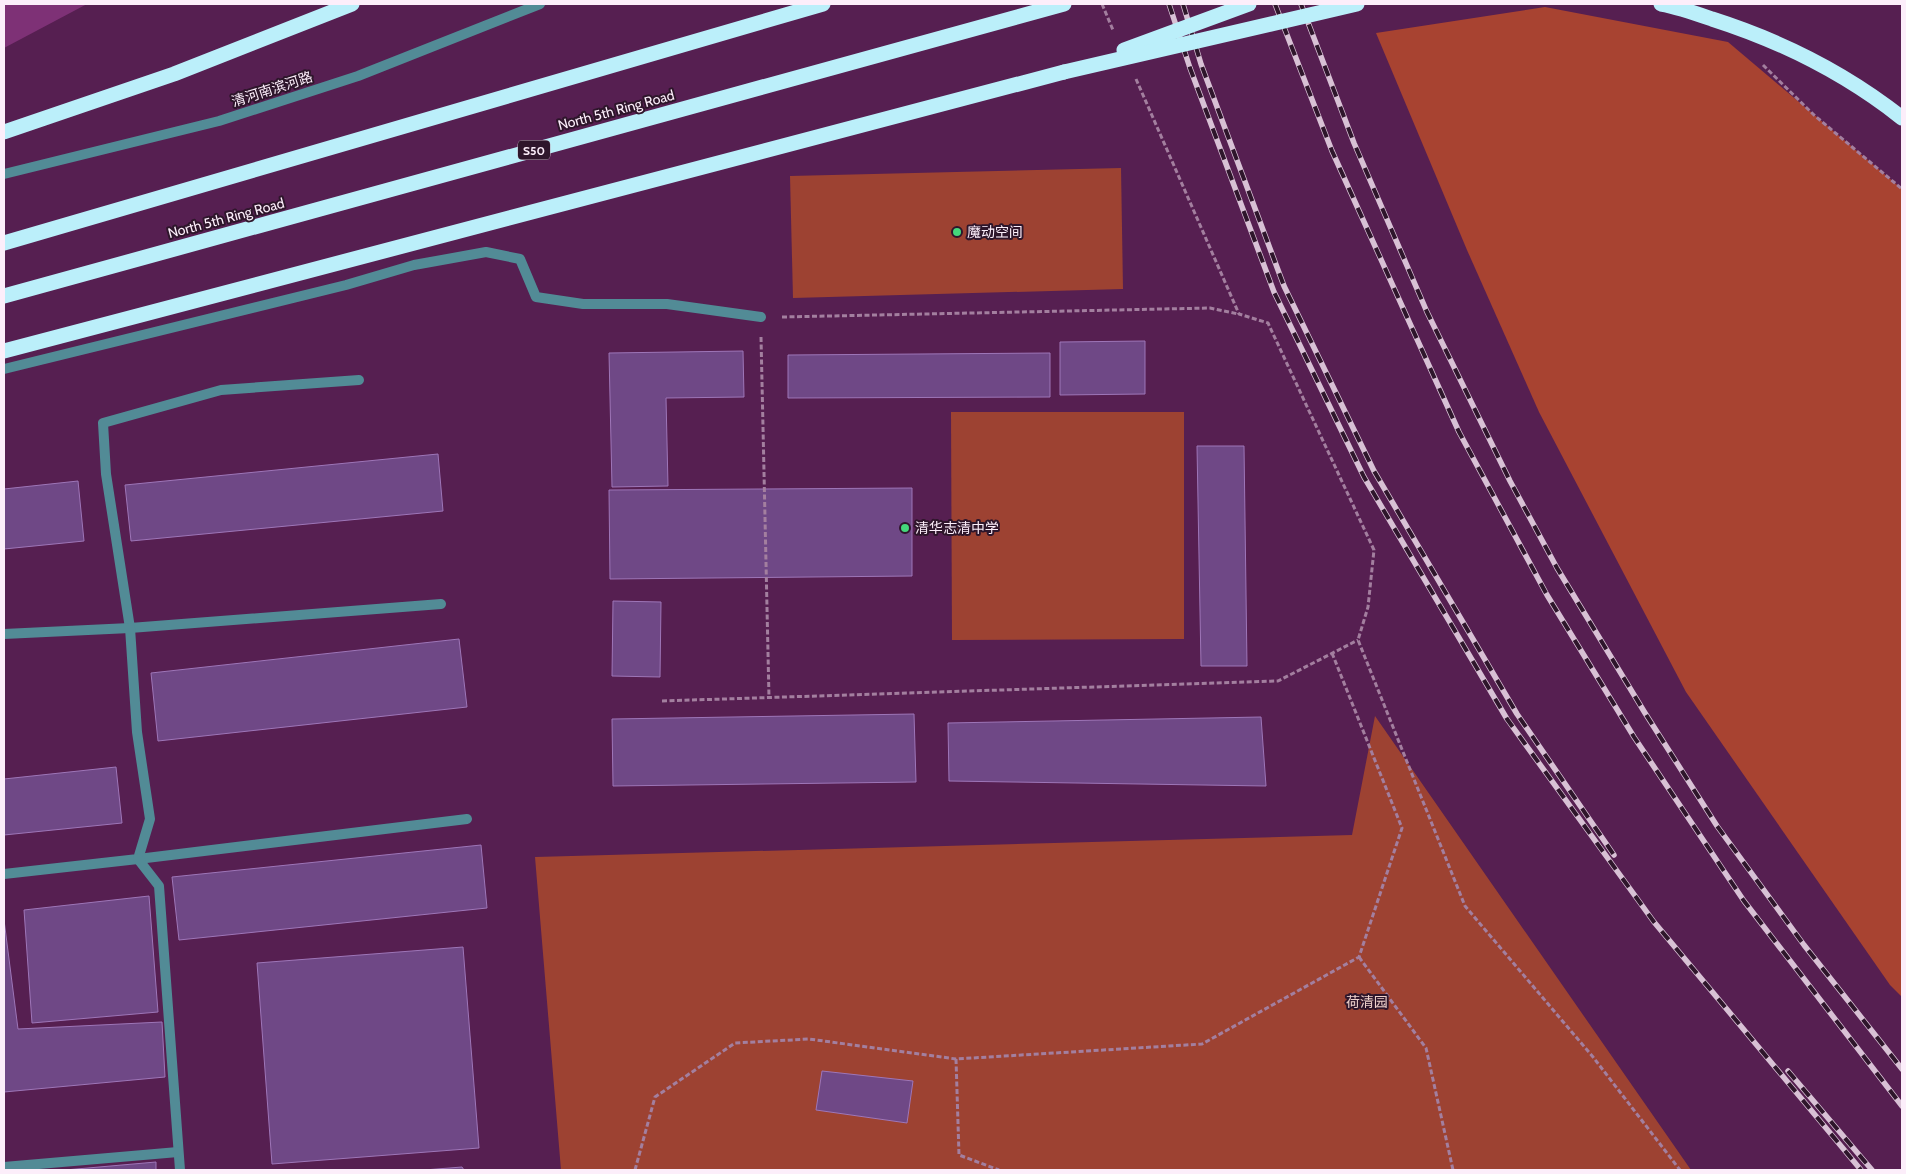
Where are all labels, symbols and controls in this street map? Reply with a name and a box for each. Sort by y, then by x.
street label: 清河南滨河路 [229,67,315,111]
street label: North 5th Ring Road [556,86,676,134]
road number: S50 [518,140,550,160]
street label: North 5th Ring Road [166,194,286,242]
place label: 魔动空间 [967,223,1023,241]
marker: 魔动空间 [951,226,963,238]
place label: 清华志清中学 [915,519,999,537]
marker: 清华志清中学 [899,522,911,534]
park label: 荷清园 [1346,993,1388,1011]

